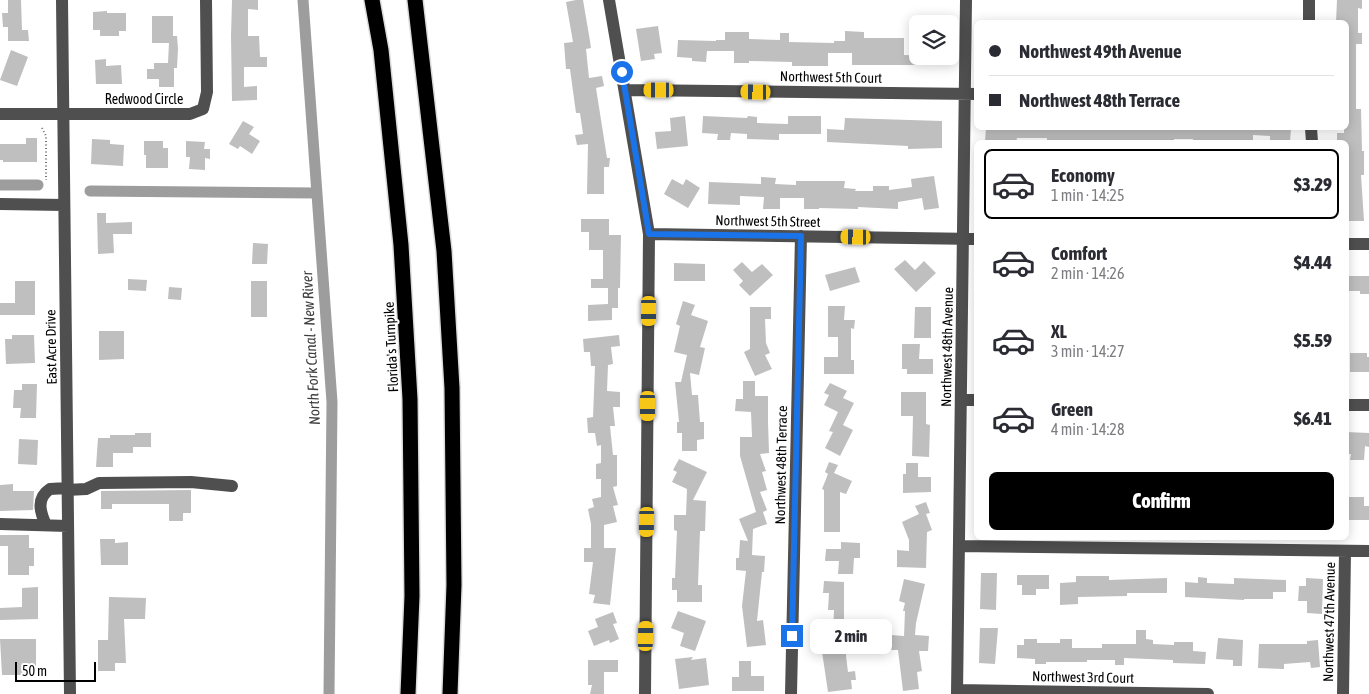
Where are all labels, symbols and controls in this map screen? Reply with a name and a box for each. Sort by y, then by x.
map controls [909,15,959,65]
button: layers [909,15,959,65]
text: Northwest 49th Avenue [1019,40,1182,62]
route start [611,61,633,83]
street label: Northwest 5th Court [780,68,882,86]
car [644,83,674,98]
car [740,84,771,100]
text: Northwest 48th Terrace [1019,89,1180,111]
street label: Redwood Circle [105,91,183,107]
icon: car [991,162,1036,207]
text: Economy [1051,164,1115,186]
text: $3.29 [1294,173,1332,195]
text: 1 min · 14:25 [1051,186,1124,204]
street label: Northwest 5th Street [715,212,821,230]
car [840,229,871,245]
icon: car [991,240,1036,285]
text: Comfort [1051,242,1107,264]
text: $4.44 [1294,251,1332,273]
text: 2 min · 14:26 [1051,264,1124,282]
water label: North Fork Canal - New River [298,270,323,425]
street label: Northwest 48th Avenue [938,287,956,407]
car [641,296,656,326]
street label: Florida's Turnpike [381,301,401,393]
street label: East Acre Drive [42,309,60,385]
icon: car [991,318,1036,363]
text: XL [1051,320,1067,342]
text: $5.59 [1294,329,1332,351]
text: 3 min · 14:27 [1051,342,1124,360]
car [640,391,655,421]
icon: car [991,396,1036,441]
text: Green [1051,398,1093,420]
street label: Northwest 48th Terrace [772,406,790,524]
text: $6.41 [1294,407,1332,429]
text: 4 min · 14:28 [1051,420,1124,438]
button: Confirm [989,472,1334,530]
car [639,507,654,537]
street label: Northwest 47th Avenue [1320,562,1338,682]
callout: 2 min [810,618,892,654]
car [638,621,653,651]
route end [781,625,803,647]
text: 2 min [835,627,867,645]
scale bar [15,659,96,682]
text: 50 m [22,663,47,679]
street label: Northwest 3rd Court [1032,668,1134,686]

